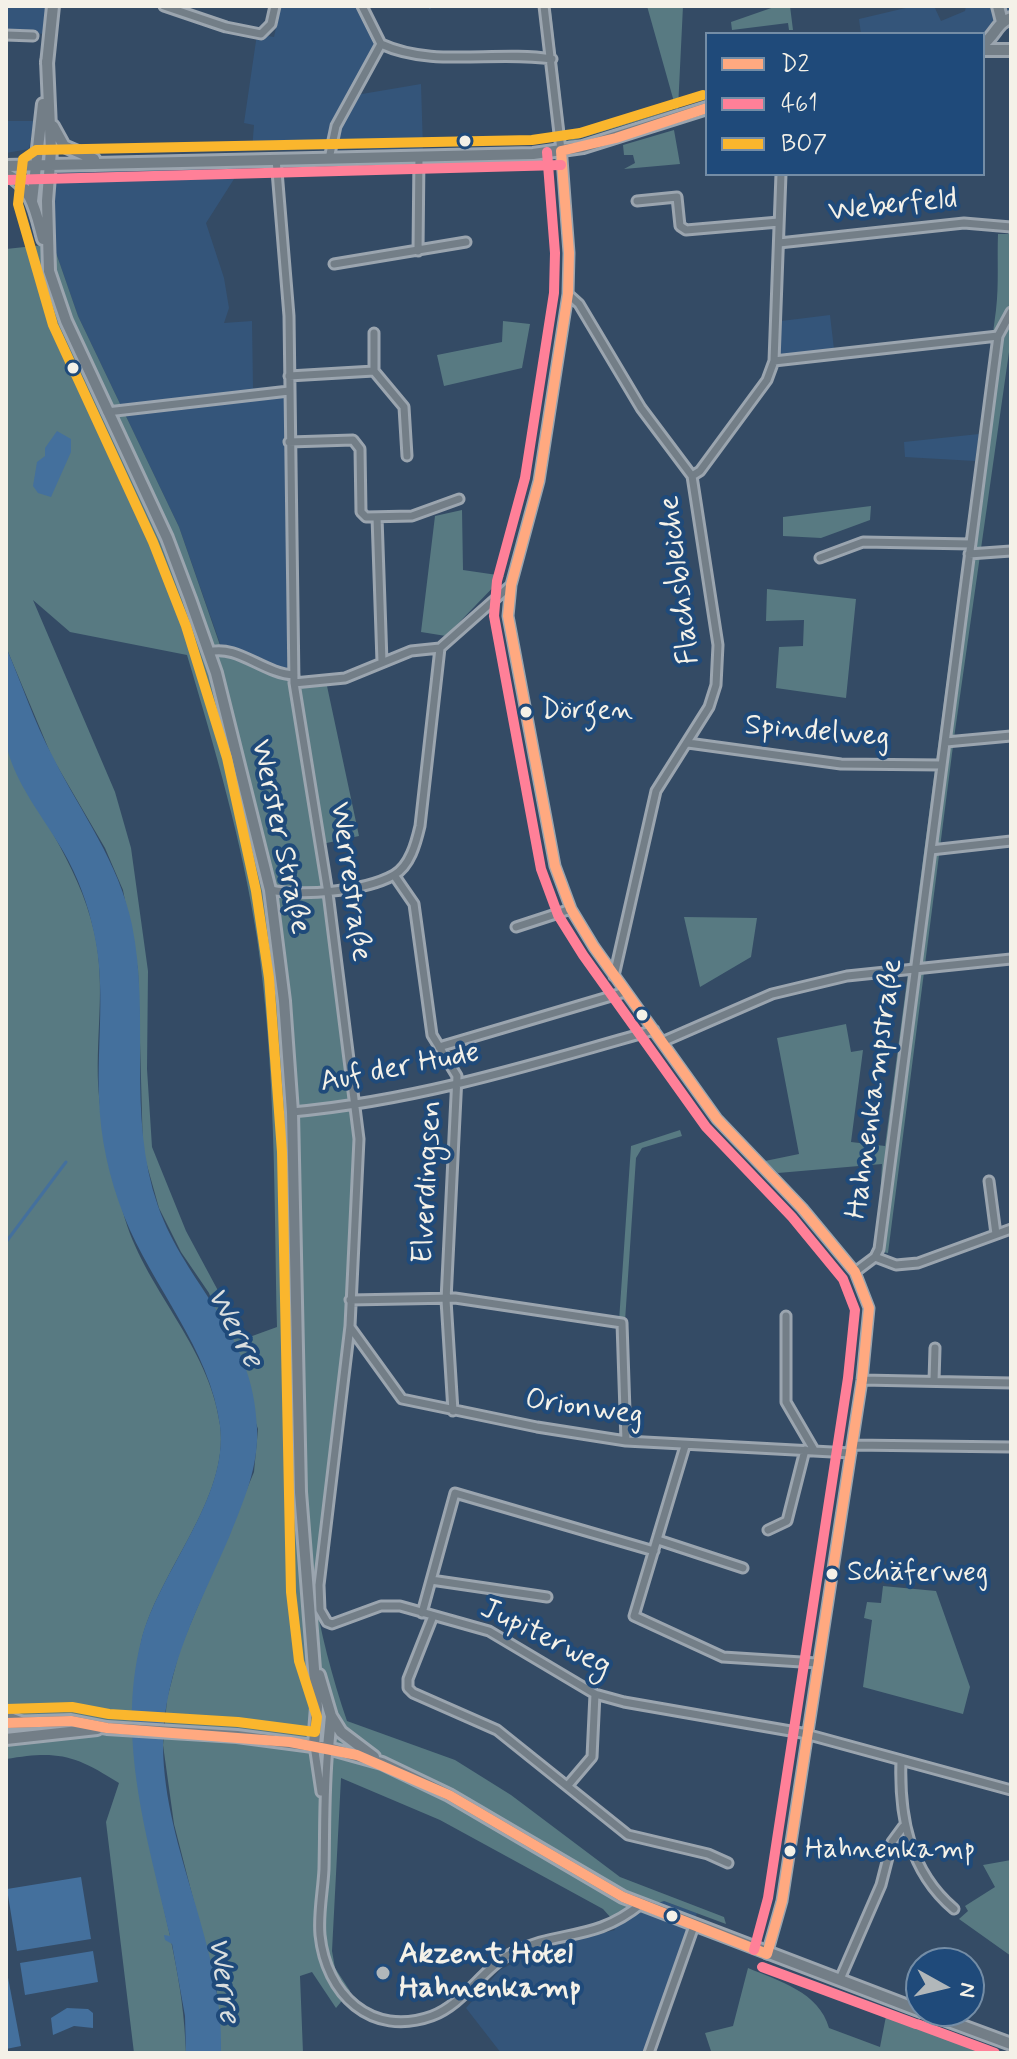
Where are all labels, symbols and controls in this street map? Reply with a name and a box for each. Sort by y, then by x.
legend [705,32,985,176]
text: D2 [781,49,809,80]
text: 461 [781,89,818,120]
text: BO7 [781,129,827,160]
unlabelled marker [457,133,473,149]
street label: Weberfeld [827,182,959,232]
unlabelled marker [65,360,81,376]
street label: Flachsbleiche [653,493,709,667]
place label: Dörgen [541,695,633,729]
marker: Dörgen [518,704,534,720]
street label: Spindelweg [743,709,891,757]
street label: Werster Straße [241,736,317,938]
street label: Werrestraße [320,800,378,964]
street label: Hahnenkampstraße [840,957,912,1221]
unlabelled marker [634,1007,650,1023]
street label: Auf der Hude [317,1036,483,1102]
street label: Elverdingsen [407,1099,451,1265]
water label: Werre [196,1281,270,1375]
street label: Orionweg [523,1383,645,1435]
place label: Schäferweg [847,1557,988,1591]
marker: Schäferweg [824,1566,840,1582]
street label: Jupiterweg [474,1592,616,1686]
place label: Hahnenkamp [805,1834,975,1868]
marker: Hahnenkamp [782,1843,798,1859]
unlabelled marker [664,1908,680,1924]
water label: Werre [197,1935,247,2025]
place label: Akzent Hotel Hahnenkamp [399,1938,581,2008]
north arrow [905,1947,985,2027]
marker: Akzent Hotel Hahnenkamp [374,1964,392,1982]
text: N [952,1981,982,1999]

